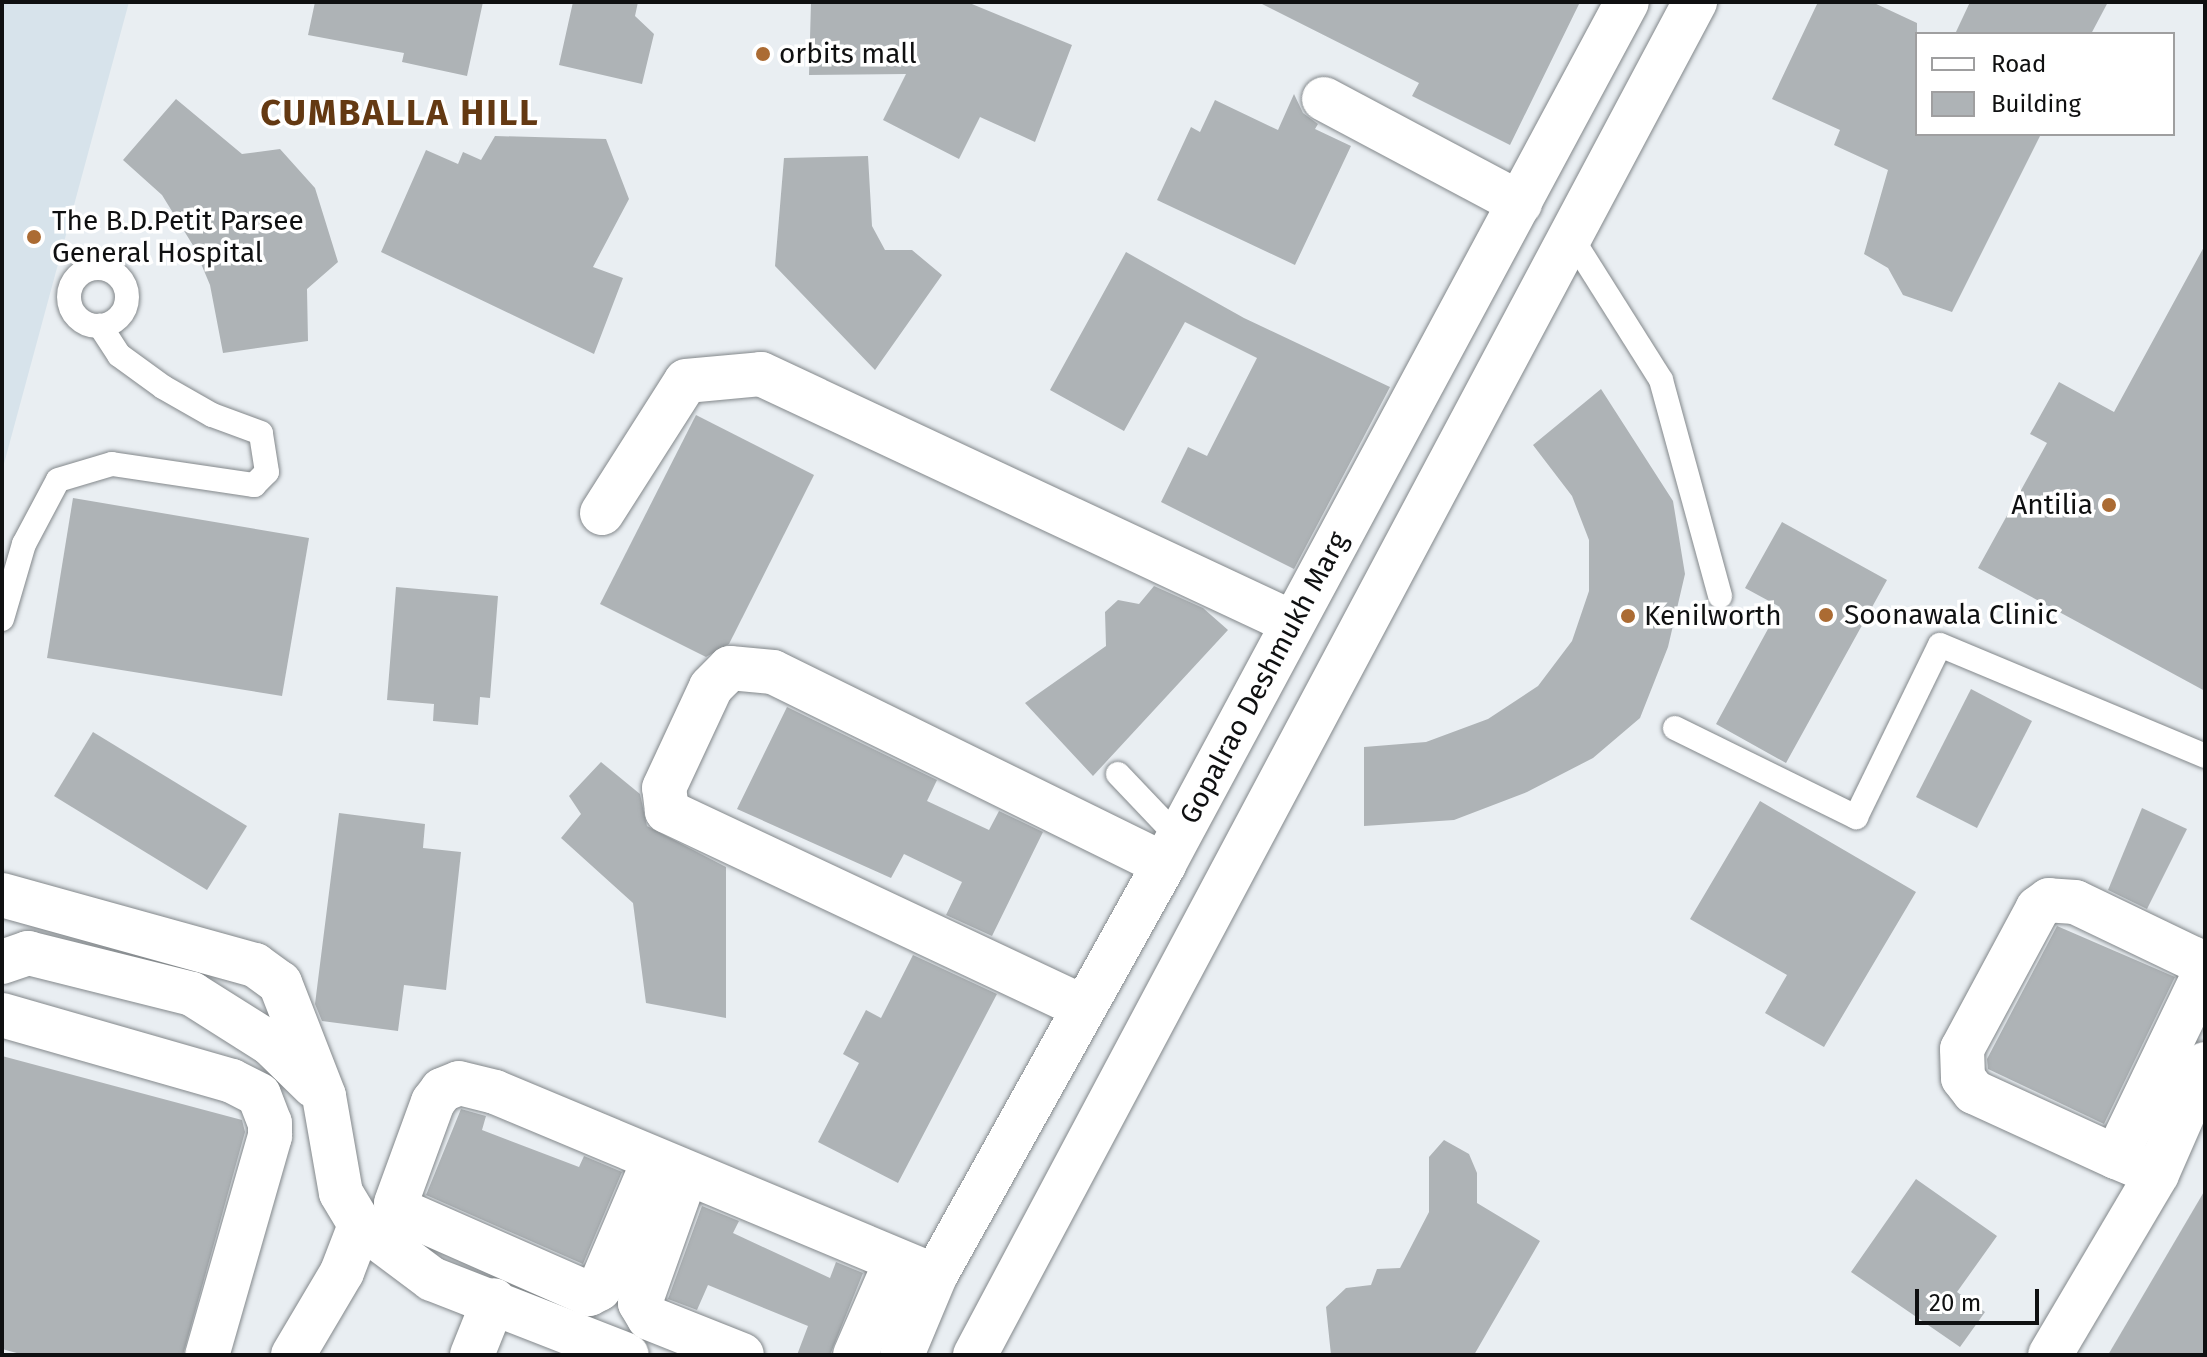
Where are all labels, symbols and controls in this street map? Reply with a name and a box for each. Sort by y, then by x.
legend [1915,32,2175,136]
place label: orbits mall [779,37,917,71]
marker: orbits mall [754,45,772,63]
text: Road [1991,50,2046,78]
text: Building [1991,90,2081,118]
district label: CUMBALLA HILL [260,92,540,136]
place label: The B.D.Petit Parsee General Hospital [52,204,304,270]
marker: The B.D.Petit Parsee General Hospital [23,226,45,248]
place label: Antilia [2011,488,2093,522]
marker: Antilia [2100,496,2118,514]
street label: Gopalrao Deshmukh Marg [1173,526,1355,830]
place label: Soonawala Clinic [1844,598,2058,632]
place label: Kenilworth [1644,599,1782,633]
marker: Soonawala Clinic [1815,604,1837,626]
marker: Kenilworth [1619,607,1637,625]
scale bar [1919,1273,2043,1323]
text: 20 m [1929,1289,1981,1317]

